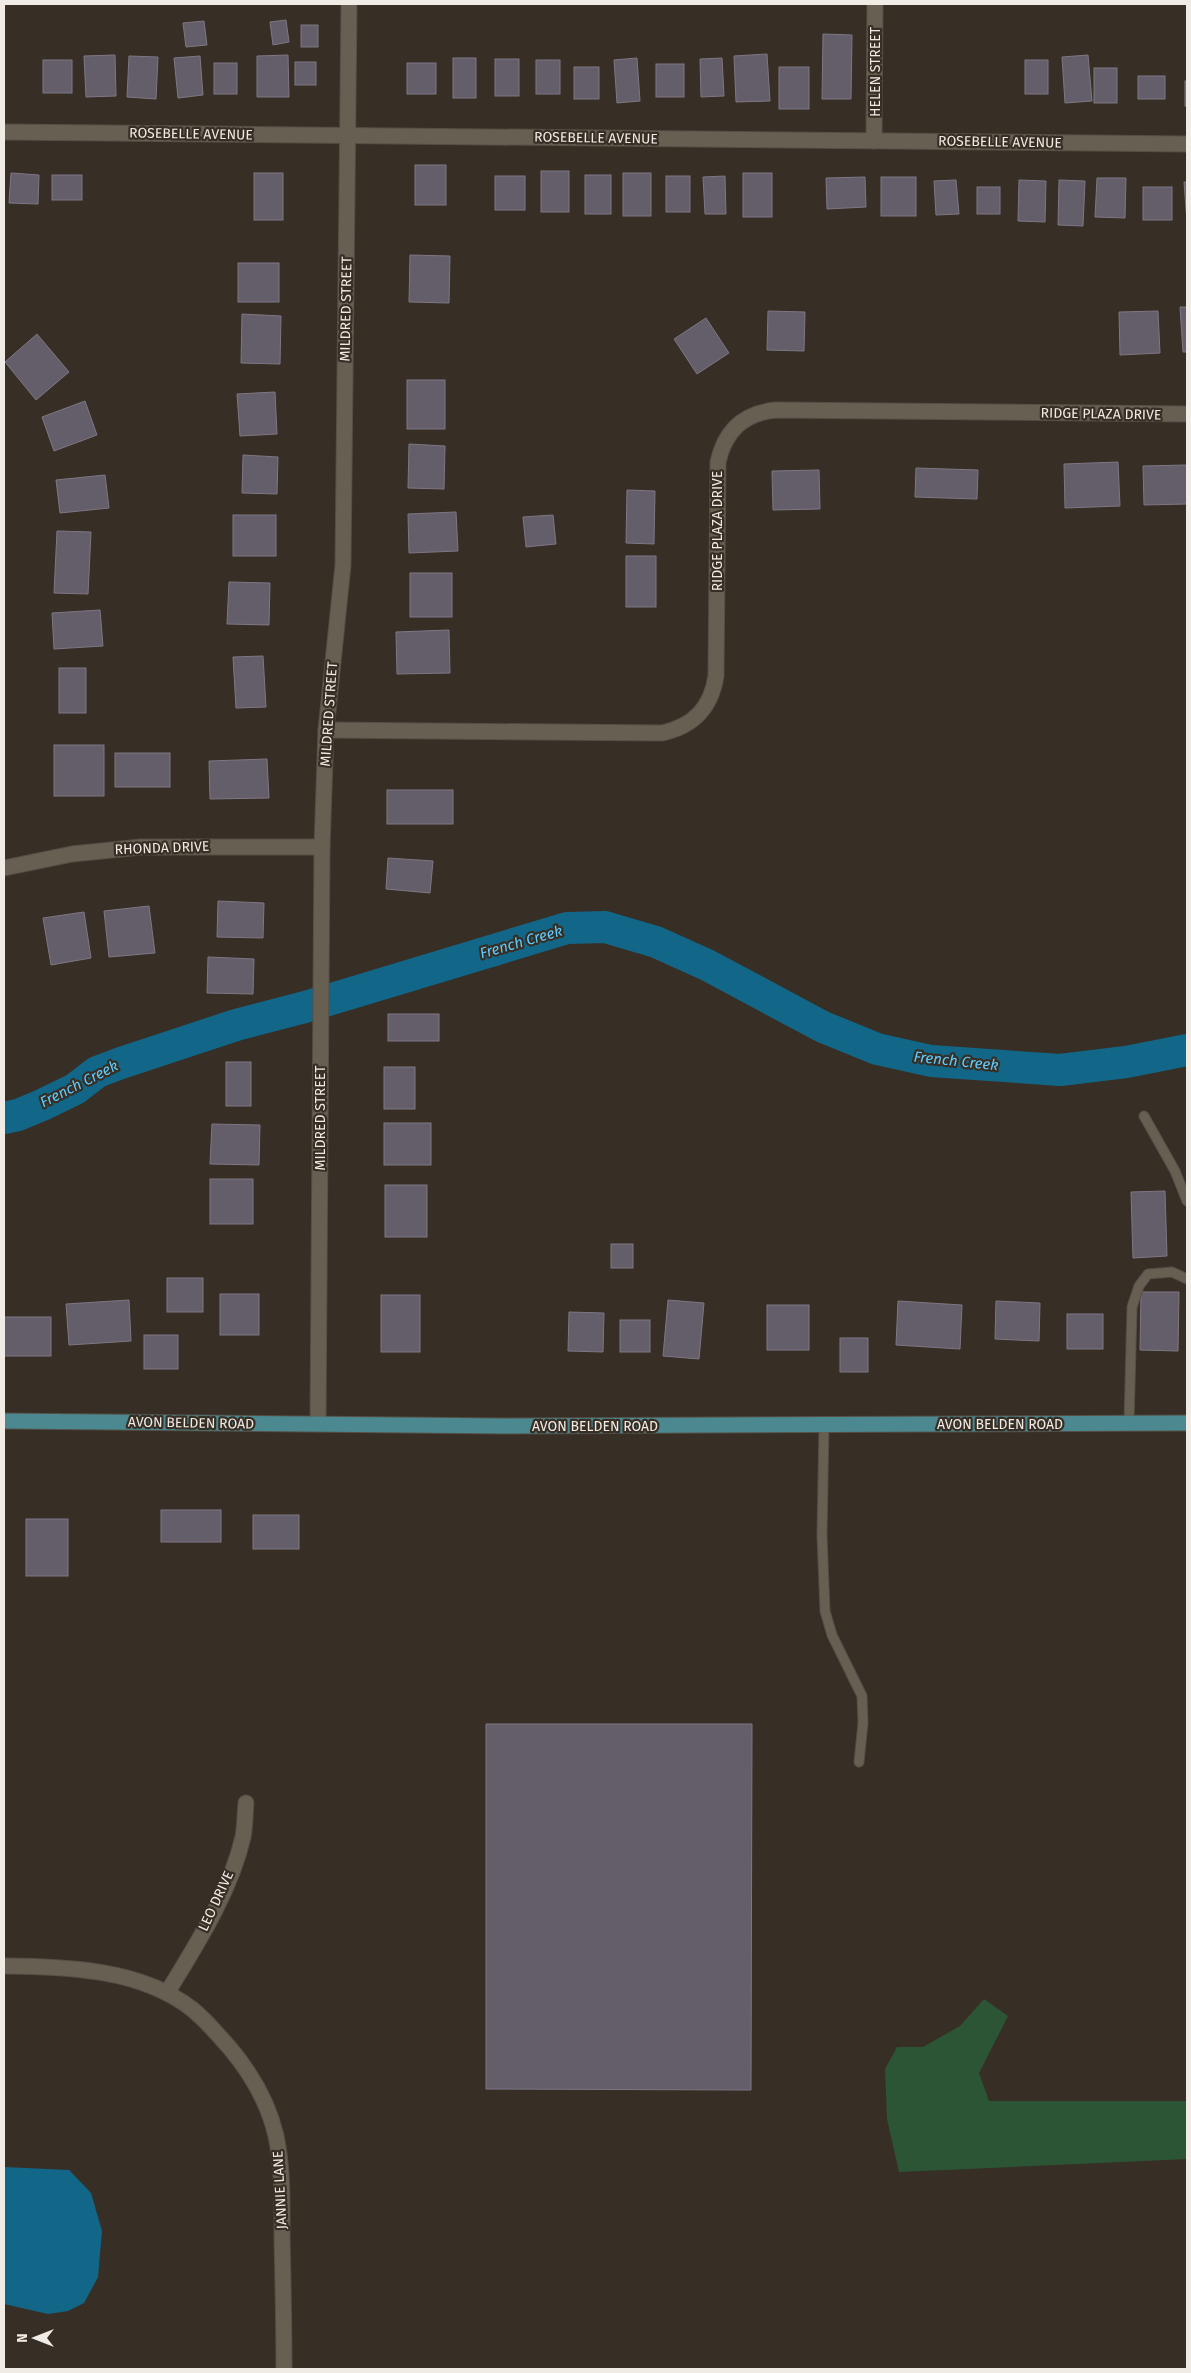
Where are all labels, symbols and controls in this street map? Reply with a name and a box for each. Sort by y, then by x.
street label: HELEN STREET [867,26,884,117]
street label: ROSEBELLE AVENUE [129,124,253,144]
street label: ROSEBELLE AVENUE [534,128,658,148]
street label: ROSEBELLE AVENUE [938,132,1062,152]
street label: MILDRED STREET [337,256,355,362]
street label: RIDGE PLAZA DRIVE [1041,404,1161,424]
street label: RIDGE PLAZA DRIVE [709,471,726,591]
street label: MILDRED STREET [317,660,341,767]
street label: RHONDA DRIVE [114,838,210,858]
water label: French Creek [478,922,564,962]
water label: French Creek [913,1048,999,1074]
water label: French Creek [37,1057,121,1111]
street label: MILDRED STREET [312,1065,329,1170]
street label: AVON BELDEN ROAD [128,1413,254,1433]
street label: AVON BELDEN ROAD [937,1416,1063,1433]
street label: AVON BELDEN ROAD [532,1418,658,1435]
street label: LEO DRIVE [195,1868,237,1934]
street label: JANNIE LANE [269,2150,291,2230]
north arrow [10,2313,60,2363]
text: N [14,2333,31,2343]

